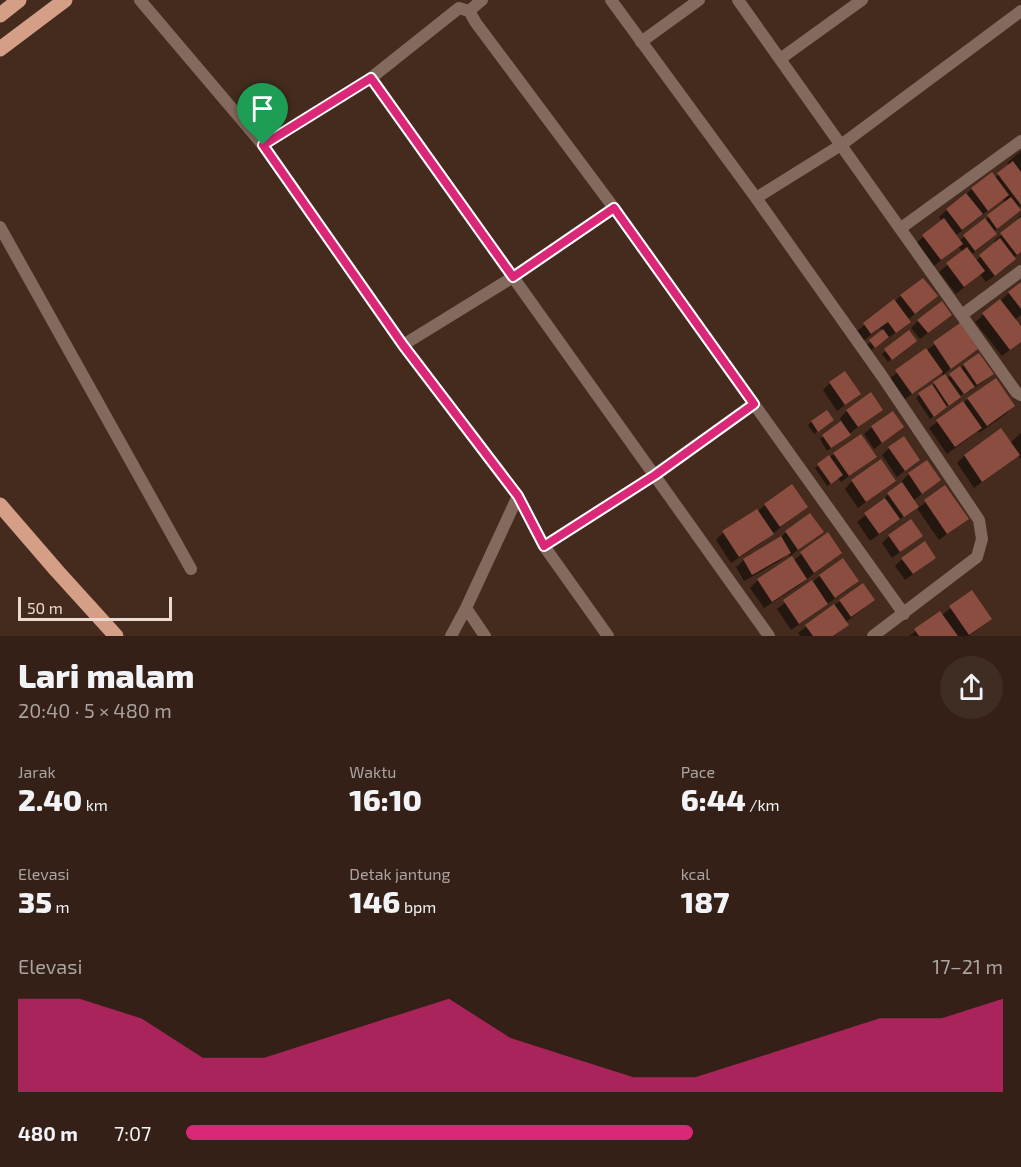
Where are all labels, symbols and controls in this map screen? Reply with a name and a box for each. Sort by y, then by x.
pin [237,83,288,145]
icon: arrive [246,92,279,125]
scale bar [18,594,172,622]
text: 50 m [27,598,63,617]
text: Lari malam [18,655,194,695]
button: share [940,656,1003,719]
text: 20:40 · 5 × 480 m [18,698,172,722]
text: Jarak [18,762,56,781]
text: Waktu [349,762,396,781]
text: Pace [681,762,715,781]
text: 2.40 [18,781,82,817]
text: 16:10 [349,781,422,817]
text: 6:44 [681,781,746,817]
text: km [82,795,108,814]
text: /km [746,795,780,814]
text: Elevasi [18,864,70,883]
text: Detak jantung [349,864,451,883]
text: kcal [681,864,710,883]
text: 35 [18,883,52,919]
text: 146 [349,883,400,919]
text: 187 [681,883,729,919]
text: m [52,897,70,916]
text: bpm [400,897,436,916]
text: Elevasi [18,954,82,978]
text: 17–21 m [932,954,1003,978]
text: 480 m [18,1121,78,1145]
text: 7:07 [114,1121,151,1145]

